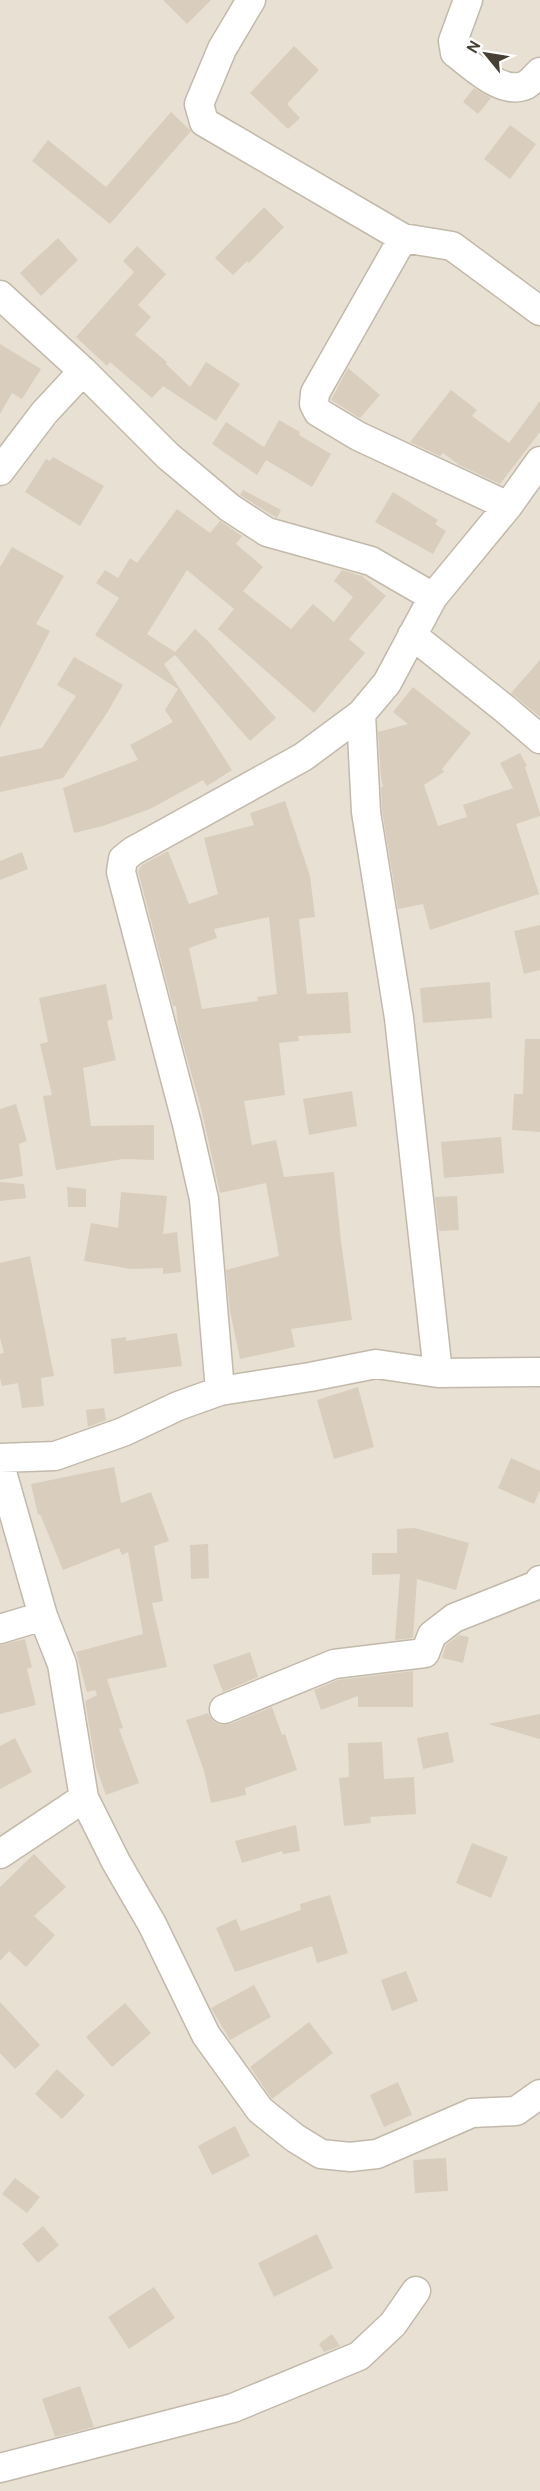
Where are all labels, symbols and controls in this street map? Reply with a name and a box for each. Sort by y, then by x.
north arrow [456,24,516,84]
text: N [462,37,484,56]

